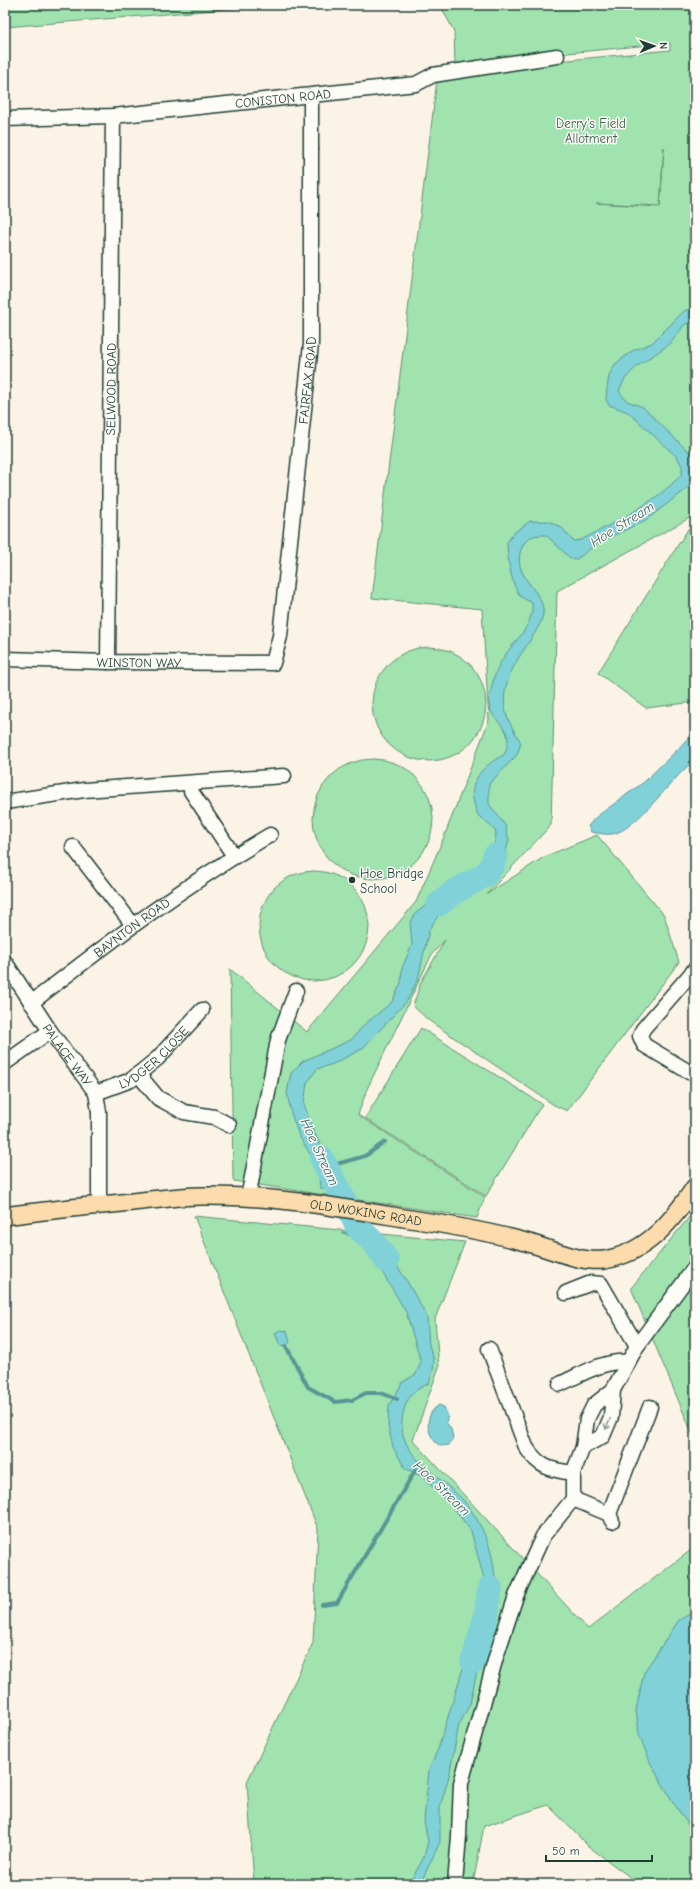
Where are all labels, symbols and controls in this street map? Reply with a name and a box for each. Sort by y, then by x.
north arrow [634,26,674,66]
text: N [657,42,670,49]
street label: CONISTON ROAD [234,86,332,111]
park label: Derry's Field Allotment [556,116,626,146]
street label: FAIRFAX ROAD [296,337,319,425]
street label: SELWOOD ROAD [103,343,119,435]
water label: Hoe Stream [587,498,657,551]
street label: WINSTON WAY [96,655,182,670]
place label: Hoe Bridge School [360,866,424,896]
marker: Hoe Bridge School [347,875,357,885]
street label: BAYNTON ROAD [91,895,173,960]
street label: PALACE WAY [39,1021,95,1089]
street label: LYDGER CLOSE [117,1023,192,1092]
water label: Hoe Stream [297,1116,343,1189]
street label: OLD WOKING ROAD [309,1196,423,1229]
one-way arrow [604,1418,611,1430]
water label: Hoe Stream [410,1457,474,1520]
scale bar [546,1837,652,1863]
text: 50 m [552,1844,580,1858]

